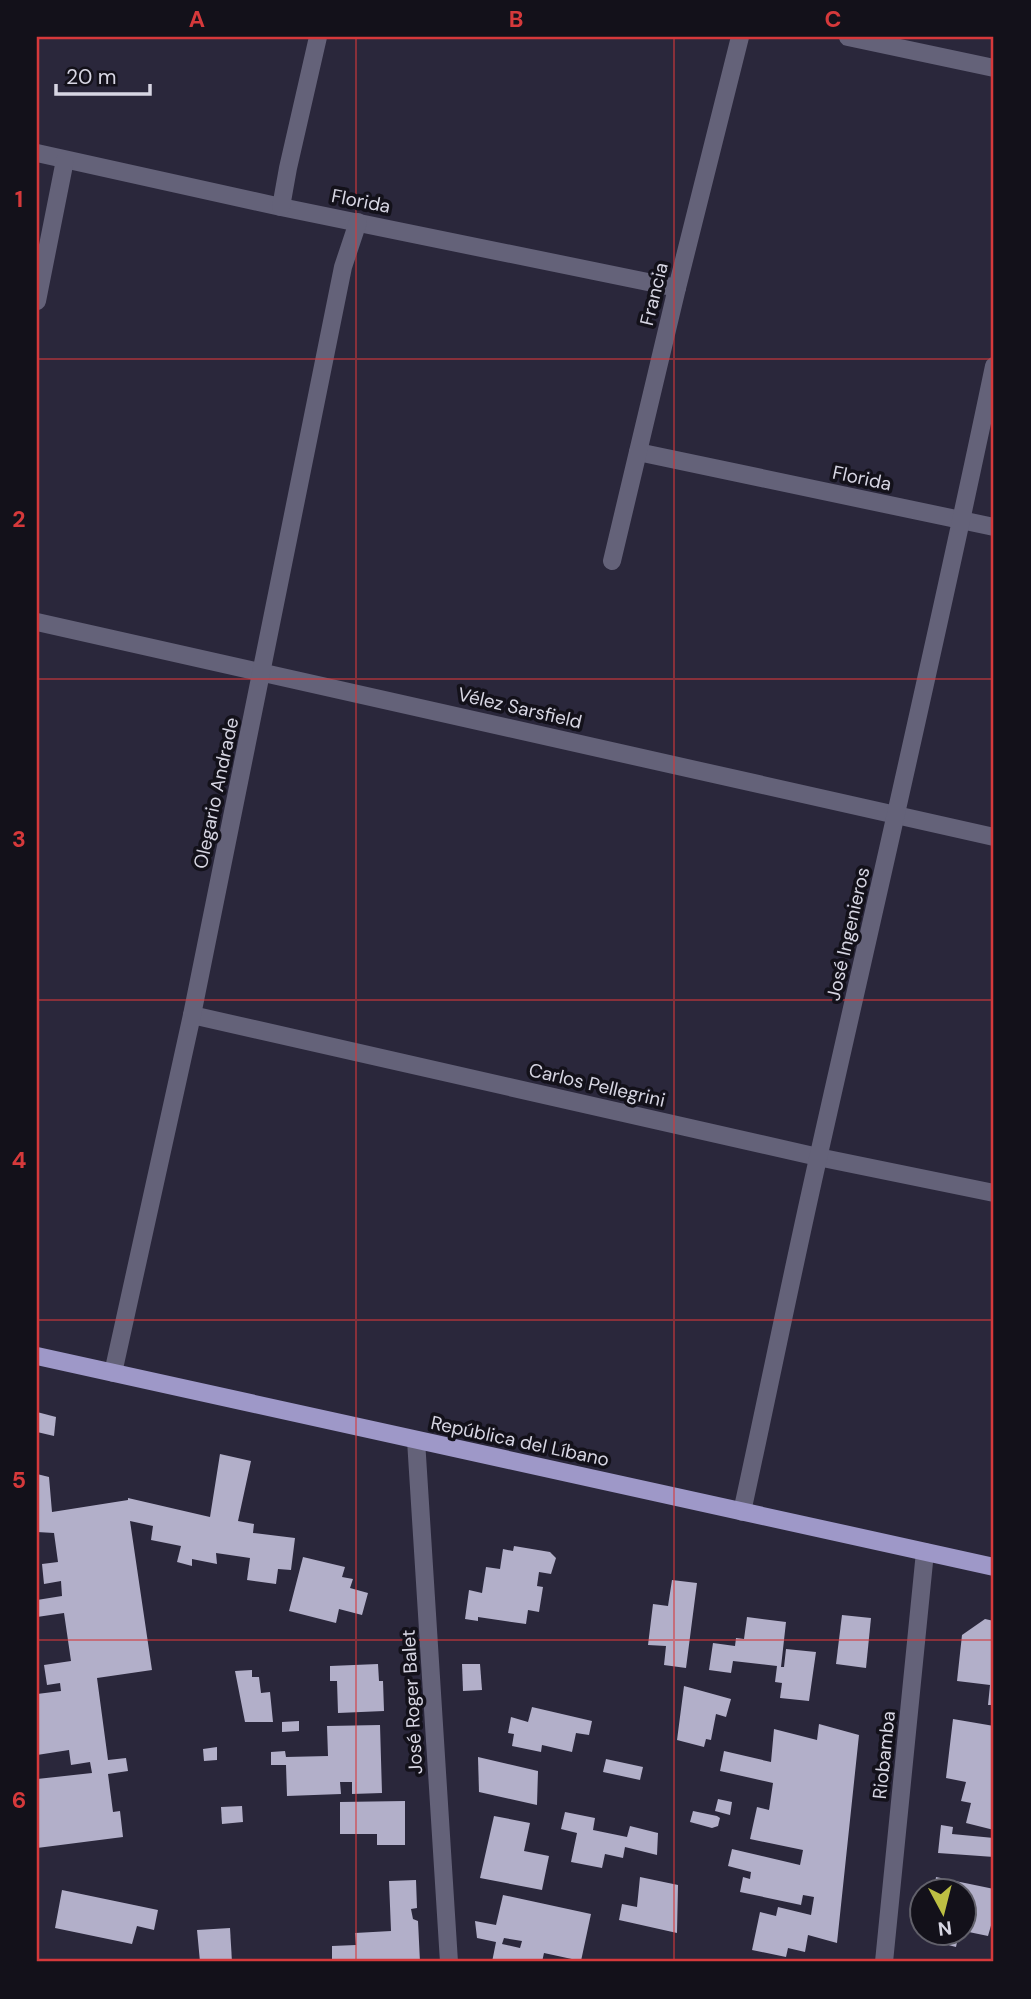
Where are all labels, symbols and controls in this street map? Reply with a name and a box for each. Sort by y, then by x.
text: A [189,4,205,34]
text: B [509,4,523,34]
text: C [825,4,841,34]
scale bar [56,52,150,96]
text: 20 m [66,63,117,91]
street label: Florida [329,183,393,219]
text: 1 [15,184,23,214]
street label: Francia [634,260,674,328]
street label: Florida [830,460,894,496]
text: 2 [12,504,26,534]
street label: Vélez Sarsfield [455,682,585,734]
street label: Olegario Andrade [188,715,244,871]
text: 3 [12,824,26,854]
street label: José Ingenieros [820,865,876,1003]
street label: Carlos Pellegrini [526,1057,668,1113]
text: 4 [12,1145,27,1175]
street label: República del Líbano [428,1410,612,1472]
text: 5 [12,1465,26,1495]
street label: José Roger Balet [396,1629,428,1775]
street label: Riobamba [867,1710,901,1800]
text: 6 [12,1785,26,1815]
north arrow [908,1876,978,1946]
text: N [937,1915,953,1942]

